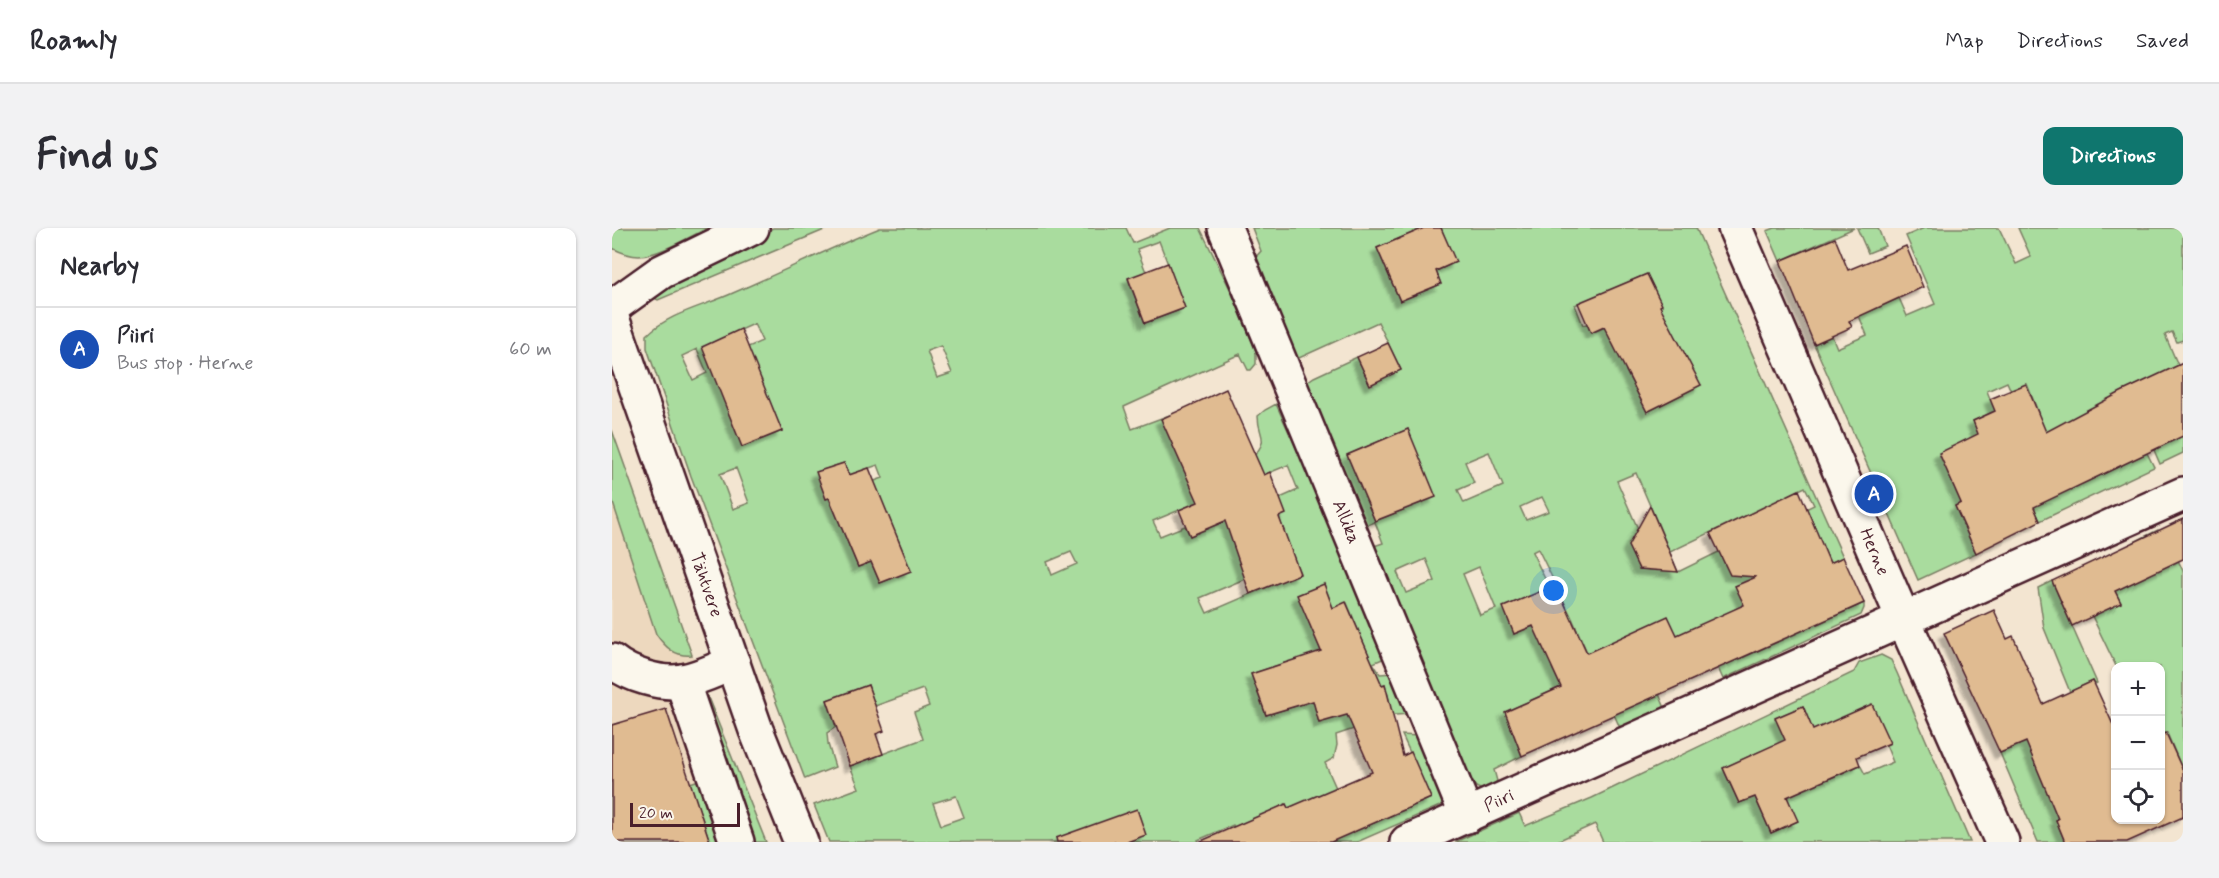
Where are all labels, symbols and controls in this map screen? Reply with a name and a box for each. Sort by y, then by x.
text: Roamly [30,23,118,60]
text: Map [1945,27,1984,55]
text: Directions [2017,27,2103,55]
text: Saved [2136,27,2189,55]
button: Directions [2043,127,2183,185]
text: Find us [36,129,158,184]
text: Nearby [60,250,139,284]
text: Piiri [117,322,154,350]
text: A [73,336,86,363]
text: 60 m [509,336,552,363]
text: Bus stop · Herne [117,350,254,377]
pin: A [1854,472,1894,516]
street label: Allika [1326,496,1366,548]
street label: Herne [1853,525,1895,579]
street label: Tähtvere [684,549,728,621]
your location [1539,576,1568,605]
map controls [2111,662,2165,824]
button: + [2111,662,2165,716]
button: − [2111,716,2165,770]
button: locate [2111,770,2165,824]
street label: Piiri [1480,784,1518,818]
scale bar [630,800,740,828]
text: 20 m [639,803,673,824]

